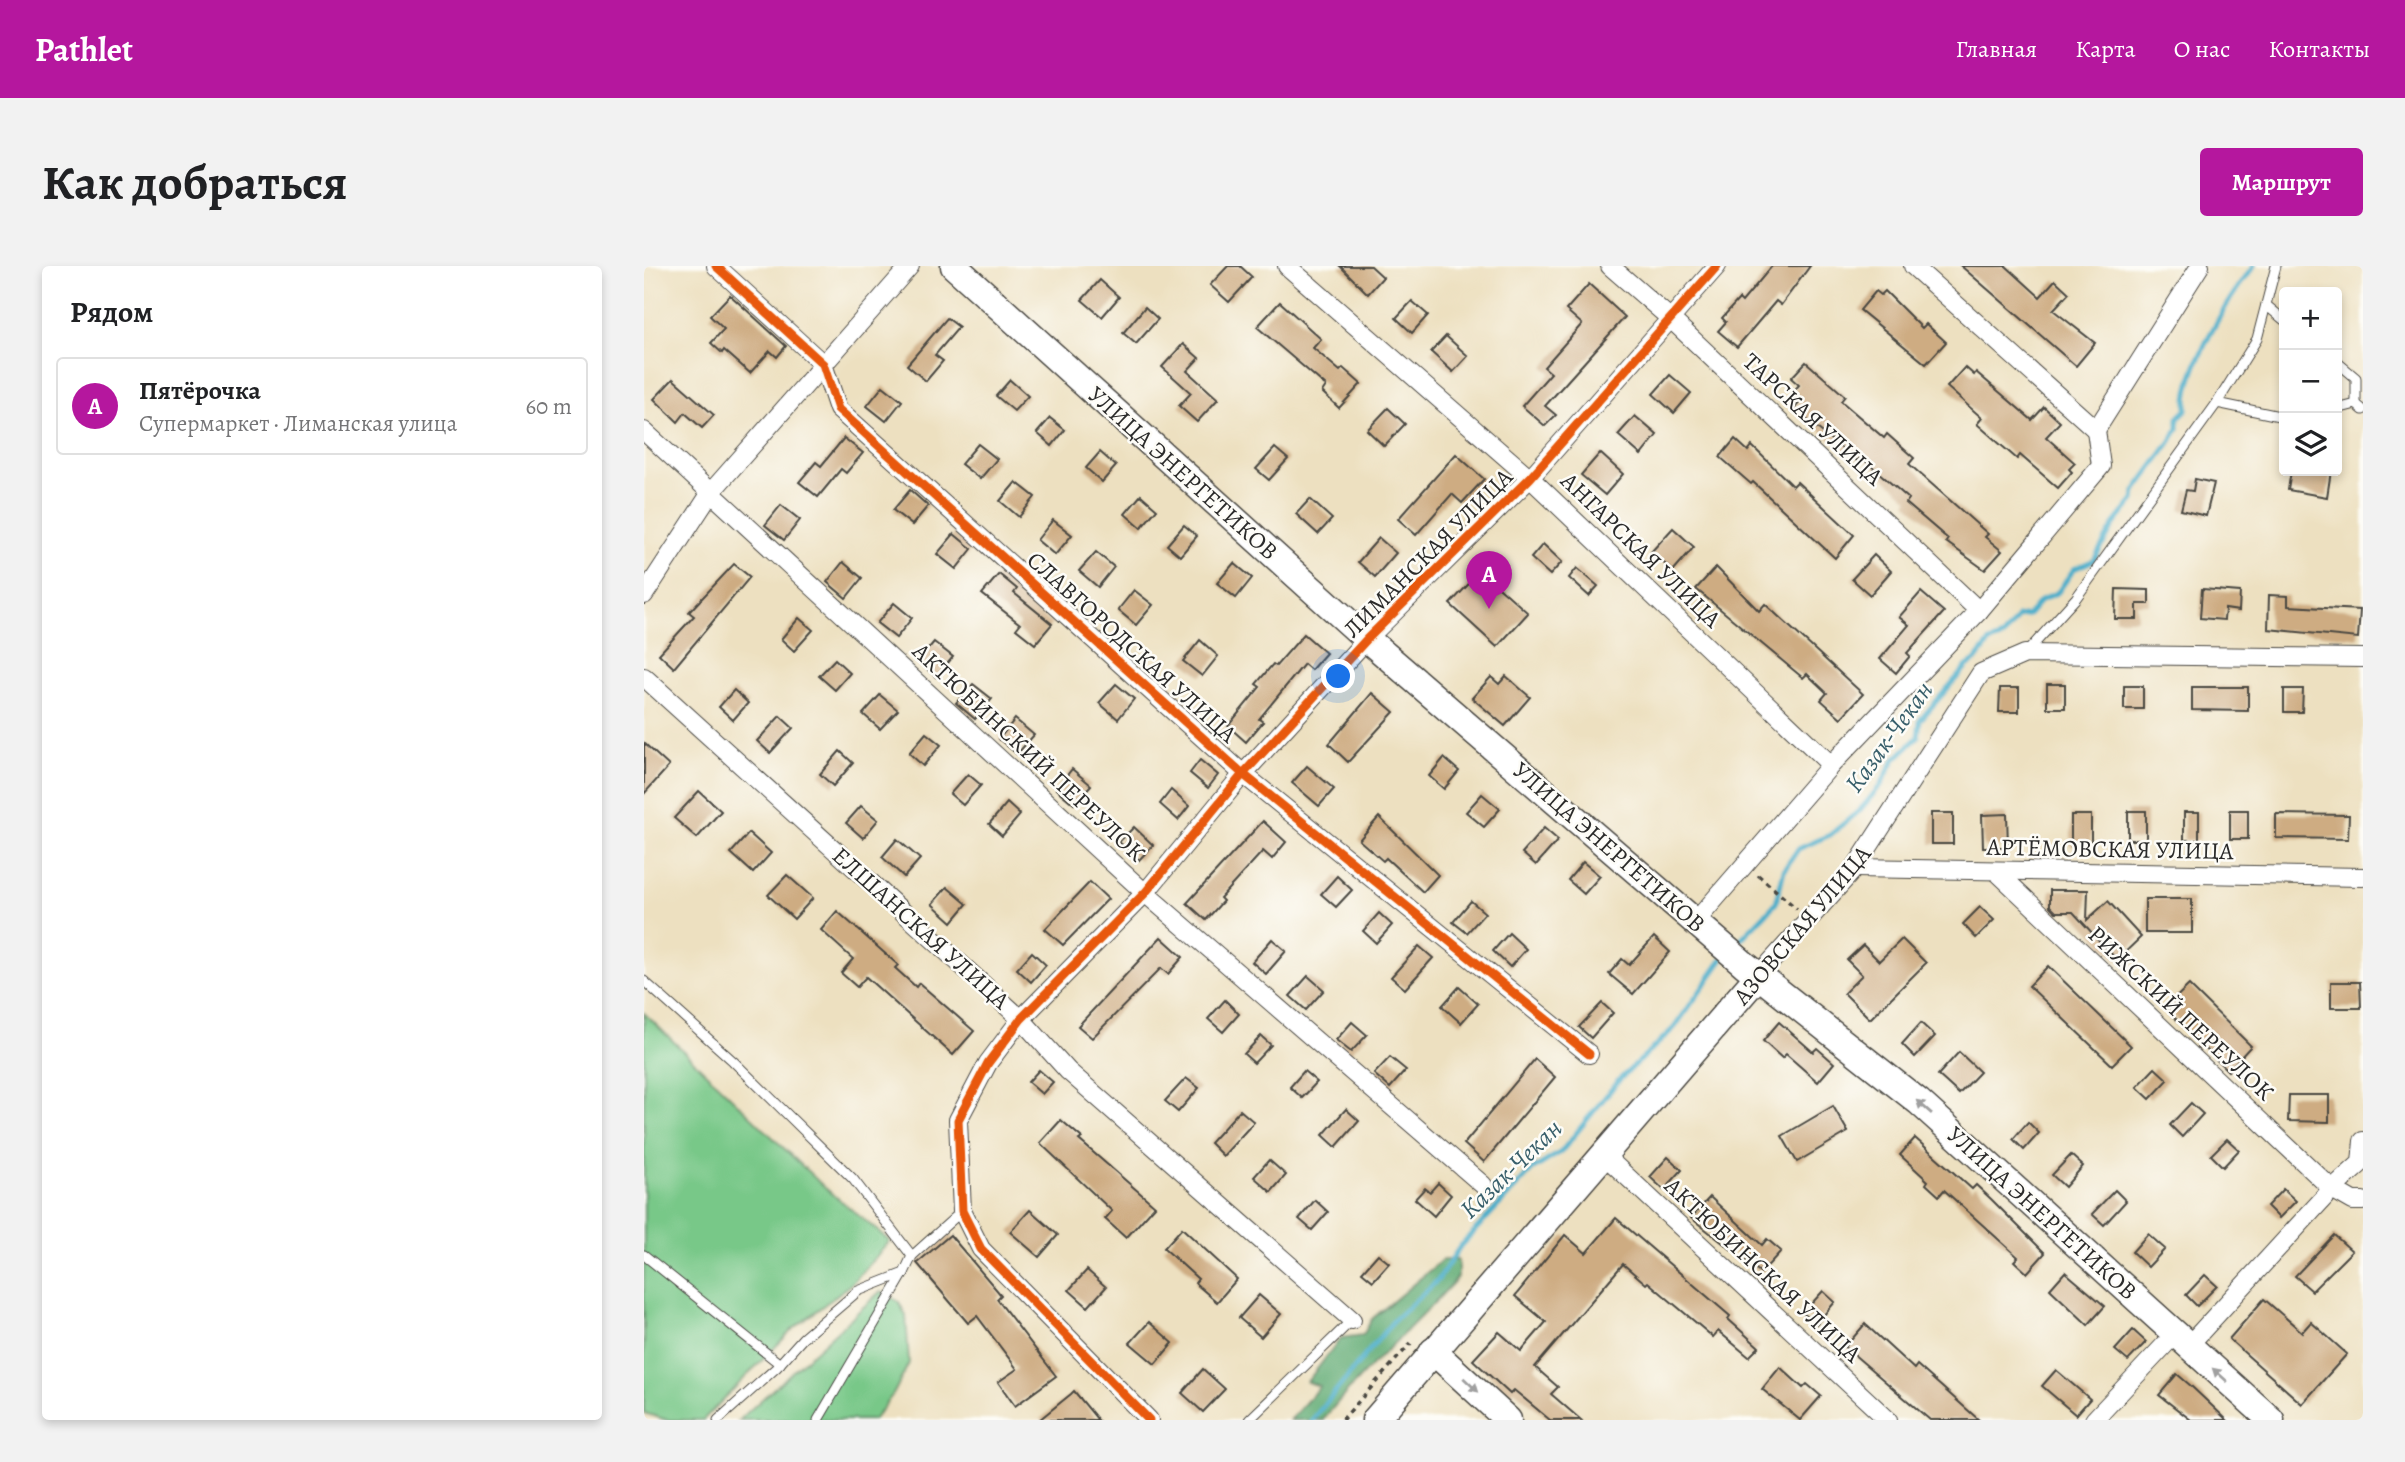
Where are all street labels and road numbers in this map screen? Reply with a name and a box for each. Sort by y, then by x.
street label: ТАРСКАЯ УЛИЦА [1736,346,1891,493]
street label: УЛИЦА ЭНЕРГЕТИКОВ [1081,379,1285,567]
street label: ЛИМАНСКАЯ УЛИЦА [1336,461,1520,645]
street label: АНГАРСКАЯ УЛИЦА [1553,465,1729,635]
street label: СЛАВГОРОДСКАЯ УЛИЦА [1020,544,1245,751]
street label: АКТЮБИНСКИЙ ПЕРЕУЛОК [905,635,1153,869]
street label: УЛИЦА ЭНЕРГЕТИКОВ [1506,754,1712,940]
street label: АРТЁМОВСКАЯ УЛИЦА [1985,831,2235,867]
street label: АЗОВСКАЯ УЛИЦА [1725,838,1879,1012]
street label: ЕЛШАНСКАЯ УЛИЦА [825,840,1017,1017]
street label: РИЖСКИЙ ПЕРЕУЛОК [2081,918,2281,1108]
street label: УЛИЦА ЭНЕРГЕТИКОВ [1940,1119,2144,1307]
street label: АКТЮБИНСКАЯ УЛИЦА [1657,1170,1869,1370]

